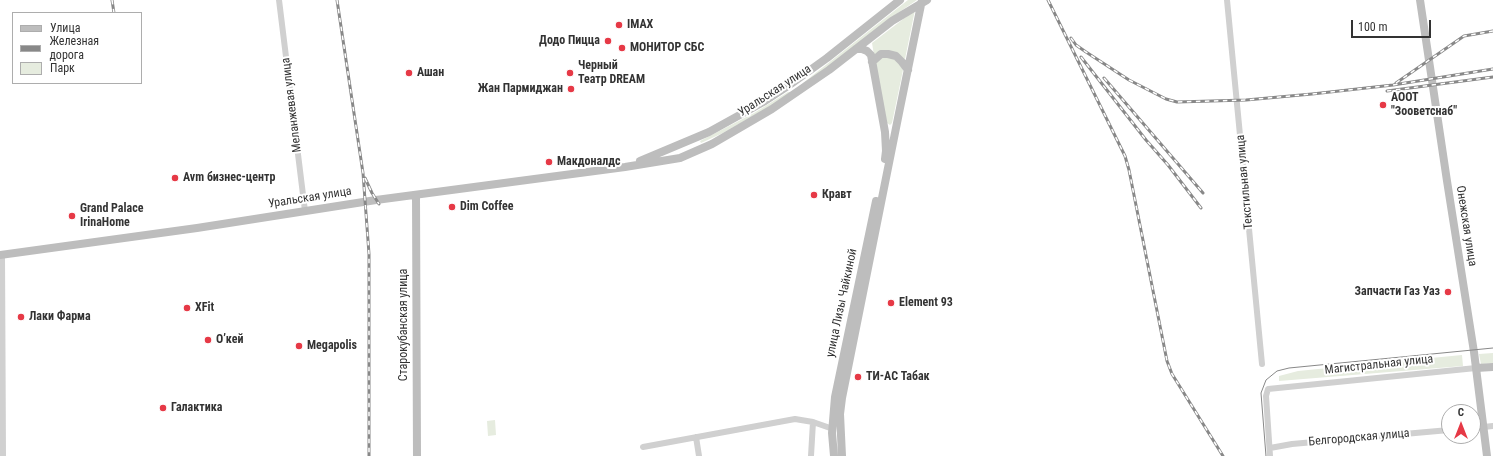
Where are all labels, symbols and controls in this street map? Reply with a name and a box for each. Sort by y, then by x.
legend [12,12,142,84]
scale bar [1353,12,1433,38]
place label: IMAX [627,18,653,32]
marker: IMAX [614,20,624,30]
text: 100 m [1358,20,1388,34]
text: Улица [50,21,80,35]
text: Железная дорога [49,34,99,62]
place label: Додо Пицца [539,34,600,48]
marker: Додо Пицца [603,36,613,46]
place label: МОНИТОР СБС [630,41,704,55]
marker: МОНИТОР СБС [617,43,627,53]
street label: Меланжевая улица [279,57,305,153]
place label: Черный Театр DREAM [578,59,645,87]
text: Парк [50,61,75,75]
street label: Уральская улица [736,62,814,120]
place label: Ашан [417,66,444,80]
marker: Ашан [404,68,414,78]
marker: Черный Театр DREAM [565,68,575,78]
place label: Жан Пармиджан [478,82,563,96]
marker: Жан Пармиджан [566,84,576,94]
place label: АООТ "Зооветснаб" [1391,91,1457,119]
marker: АООТ "Зооветснаб" [1378,100,1388,110]
street label: Текстильная улица [1234,134,1256,230]
place label: Макдоналдс [557,155,620,169]
marker: Макдоналдс [544,157,554,167]
place label: Avm бизнес-центр [183,171,275,185]
marker: Avm бизнес-центр [170,173,180,183]
street label: Уральская улица [267,184,353,212]
street label: Онежская улица [1453,185,1479,267]
place label: Кравт [822,188,852,202]
marker: Кравт [809,190,819,200]
place label: Dim Coffee [460,200,513,214]
place label: Grand Palace IrinaHome [80,202,143,230]
marker: Dim Coffee [447,202,457,212]
marker: Grand Palace IrinaHome [67,211,77,221]
street label: улица Лизы Чайкиной [823,247,861,359]
street label: Старокубанская улица [397,269,411,381]
place label: Запчасти Газ Уаз [1355,285,1440,299]
marker: Запчасти Газ Уаз [1443,287,1453,297]
place label: Element 93 [899,296,953,310]
marker: Element 93 [886,298,896,308]
place label: XFit [195,301,214,315]
marker: XFit [182,303,192,313]
place label: Лаки Фарма [29,310,91,324]
marker: Лаки Фарма [16,312,26,322]
place label: О’кей [216,333,244,347]
marker: О’кей [203,335,213,345]
place label: Megapolis [307,339,357,353]
marker: Megapolis [294,341,304,351]
street label: Магистральная улица [1324,352,1434,378]
place label: ТИ-АС Табак [866,370,930,384]
marker: ТИ-АС Табак [853,372,863,382]
place label: Галактика [171,401,222,415]
marker: Галактика [158,403,168,413]
north arrow [1441,404,1481,444]
text: С [1458,406,1464,419]
street label: Белгородская улица [1308,426,1410,450]

